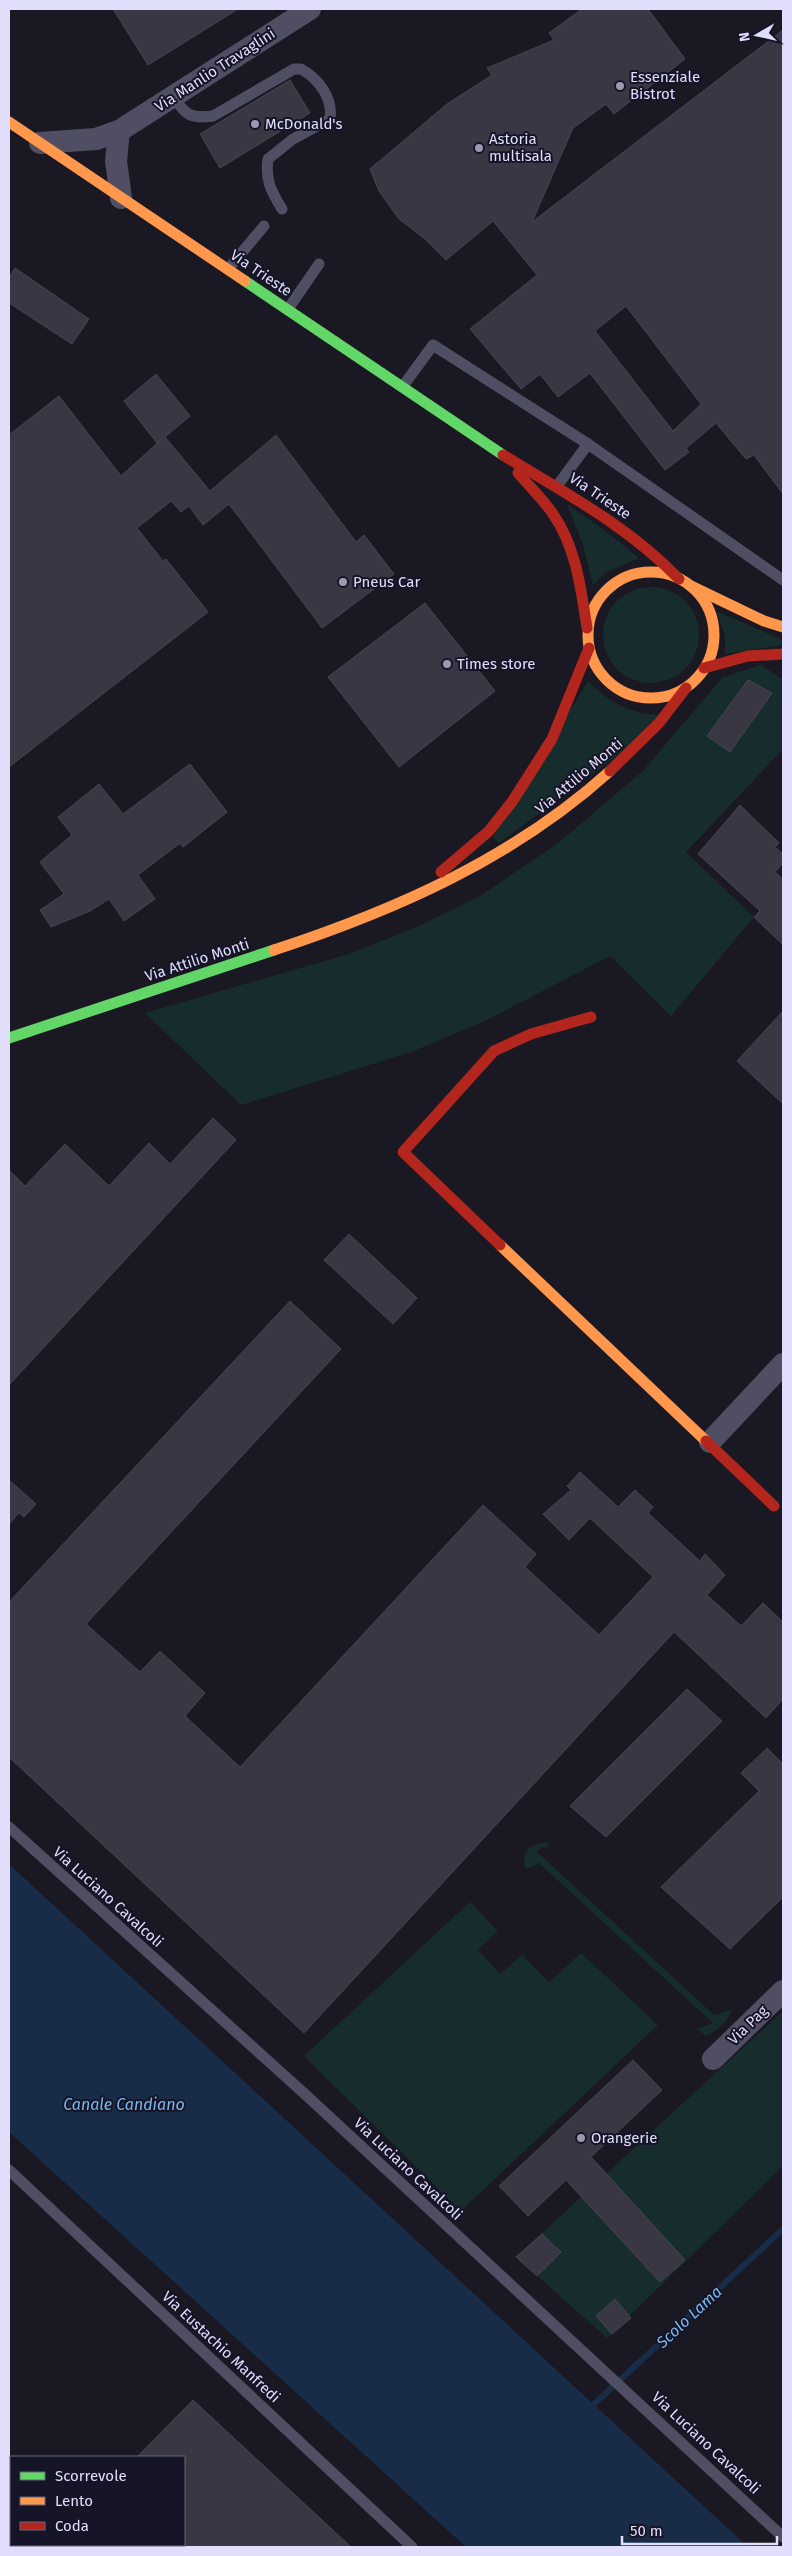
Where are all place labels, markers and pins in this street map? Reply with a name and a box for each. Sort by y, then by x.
place label: Essenziale Bistrot [630,68,700,103]
marker: Essenziale Bistrot [614,80,626,92]
place label: McDonald's [265,115,343,133]
marker: McDonald's [249,118,261,130]
place label: Astoria multisala [489,130,552,165]
marker: Astoria multisala [473,142,485,154]
place label: Pneus Car [353,573,421,591]
marker: Pneus Car [337,576,349,588]
place label: Times store [457,655,535,673]
marker: Times store [441,658,453,670]
place label: Orangerie [591,2129,658,2147]
marker: Orangerie [575,2132,587,2144]

